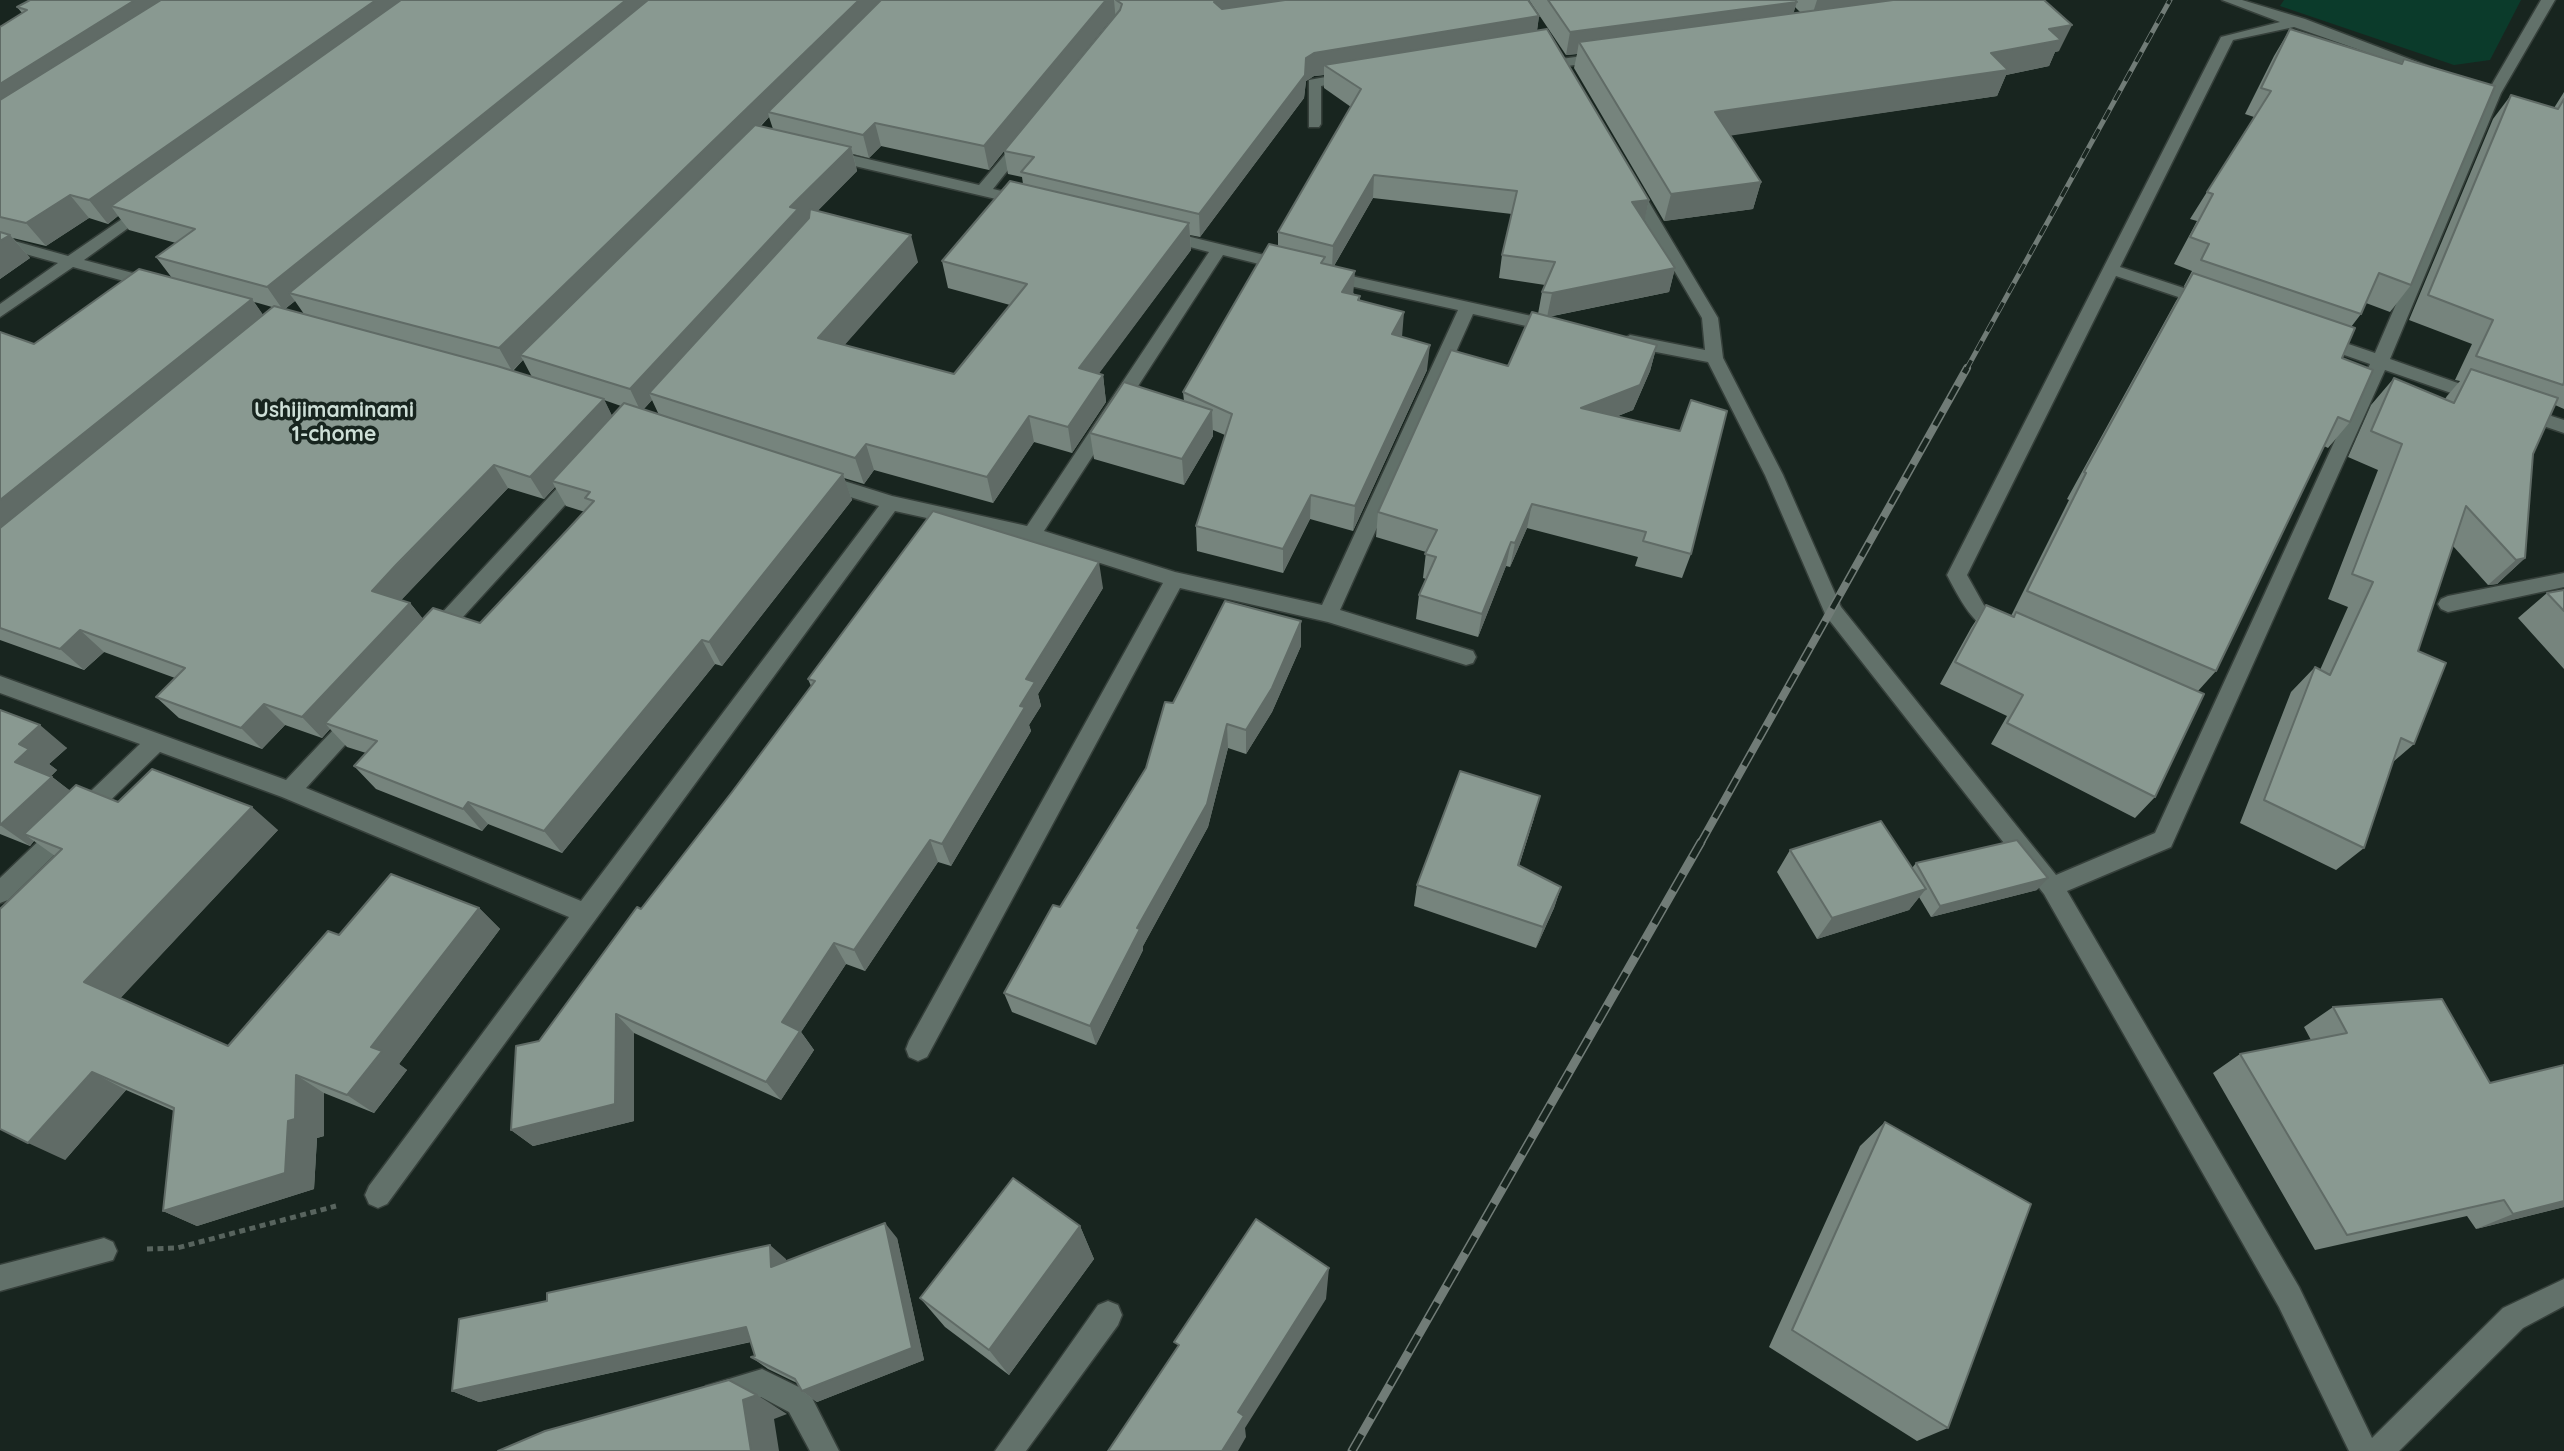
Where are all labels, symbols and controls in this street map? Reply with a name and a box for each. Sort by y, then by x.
district label: Ushijimaminami 1-chome [254,398,414,448]

